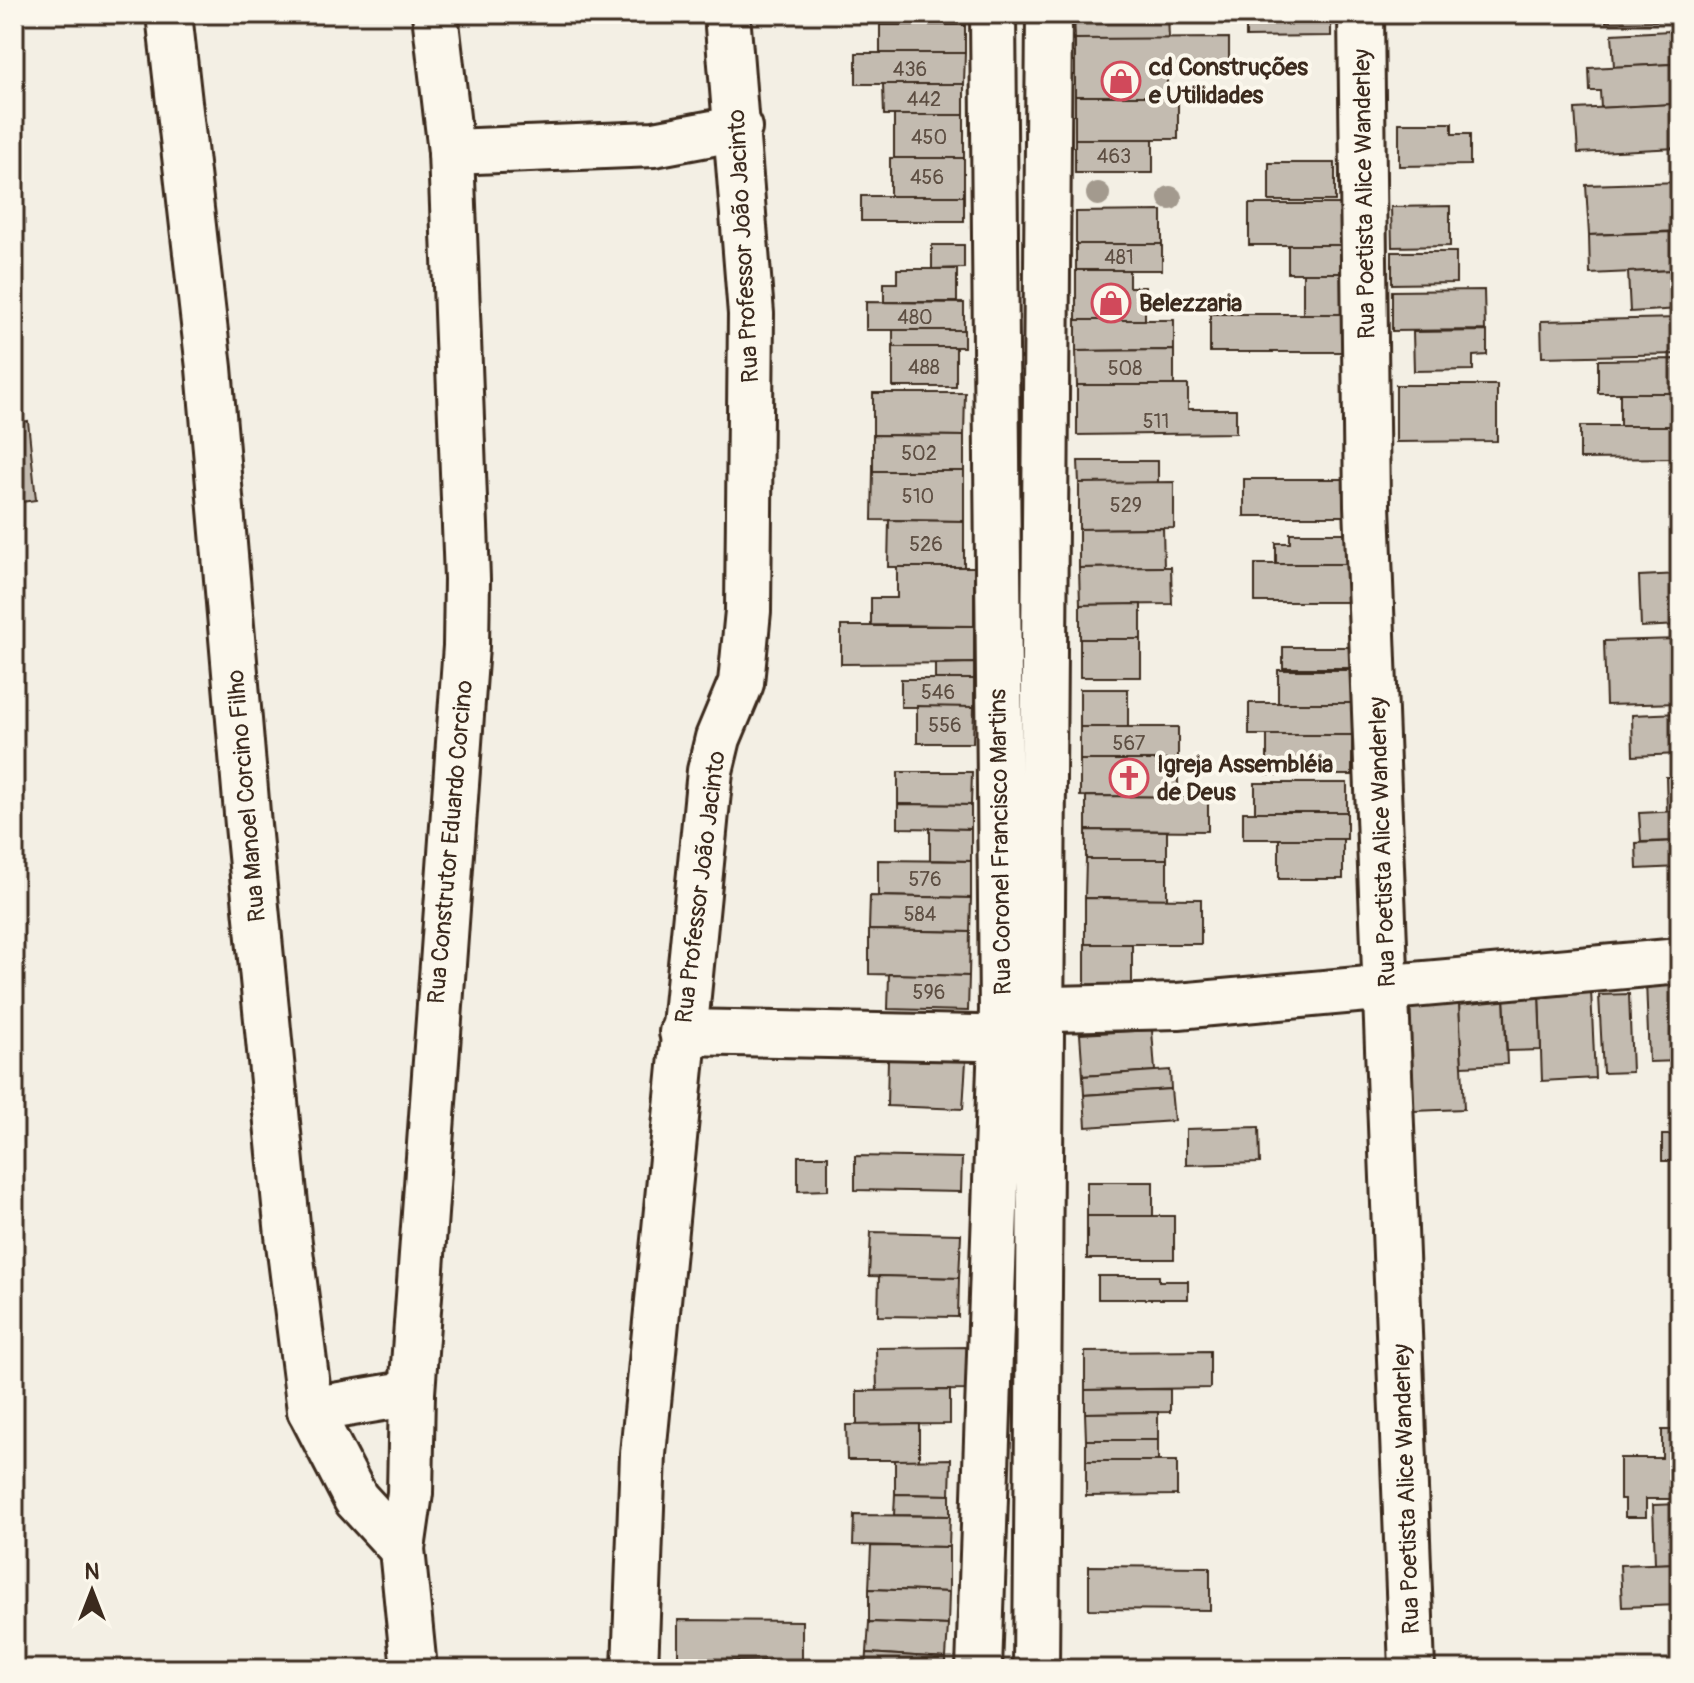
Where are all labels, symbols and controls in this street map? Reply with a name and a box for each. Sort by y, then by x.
street label: Rua Poetista Alice Wanderley [1347,48,1382,339]
place label: cd Construções e Utilidades [1148,53,1308,110]
house number: 436 [893,57,927,82]
shop icon: cd Construções e Utilidades [1100,60,1142,102]
house number: 442 [907,87,941,112]
street label: Rua Professor João Jacinto [722,108,765,384]
house number: 450 [911,125,947,150]
house number: 463 [1097,144,1131,169]
house number: 456 [910,165,944,190]
house number: 481 [1104,245,1134,270]
shop icon: Belezzaria [1090,282,1132,324]
place label: Belezzaria [1139,289,1242,318]
house number: 480 [897,305,933,330]
house number: 488 [908,355,940,380]
house number: 508 [1108,356,1142,381]
house number: 511 [1143,409,1169,434]
house number: 502 [901,441,937,466]
house number: 510 [902,484,934,509]
house number: 529 [1110,493,1142,518]
house number: 526 [909,532,943,557]
street label: Rua Manoel Corcino Filho [221,669,272,923]
street label: Rua Construtor Eduardo Corcino [422,679,479,1005]
house number: 546 [921,680,955,705]
street label: Rua Coronel Francisco Martins [983,688,1018,995]
street label: Rua Poetista Alice Wanderley [1363,696,1402,988]
house number: 556 [928,713,962,738]
house number: 567 [1113,731,1146,756]
street label: Rua Professor João Jacinto [669,749,732,1025]
place label: Igreja Assembléia de Deus [1157,750,1333,807]
church icon: Igreja Assembléia de Deus [1108,757,1150,799]
house number: 576 [908,867,942,892]
house number: 584 [904,902,937,927]
house number: 596 [913,980,945,1005]
street label: Rua Poetista Alice Wanderley [1387,1343,1426,1635]
north arrow [52,1551,132,1631]
text: N [85,1558,100,1586]

